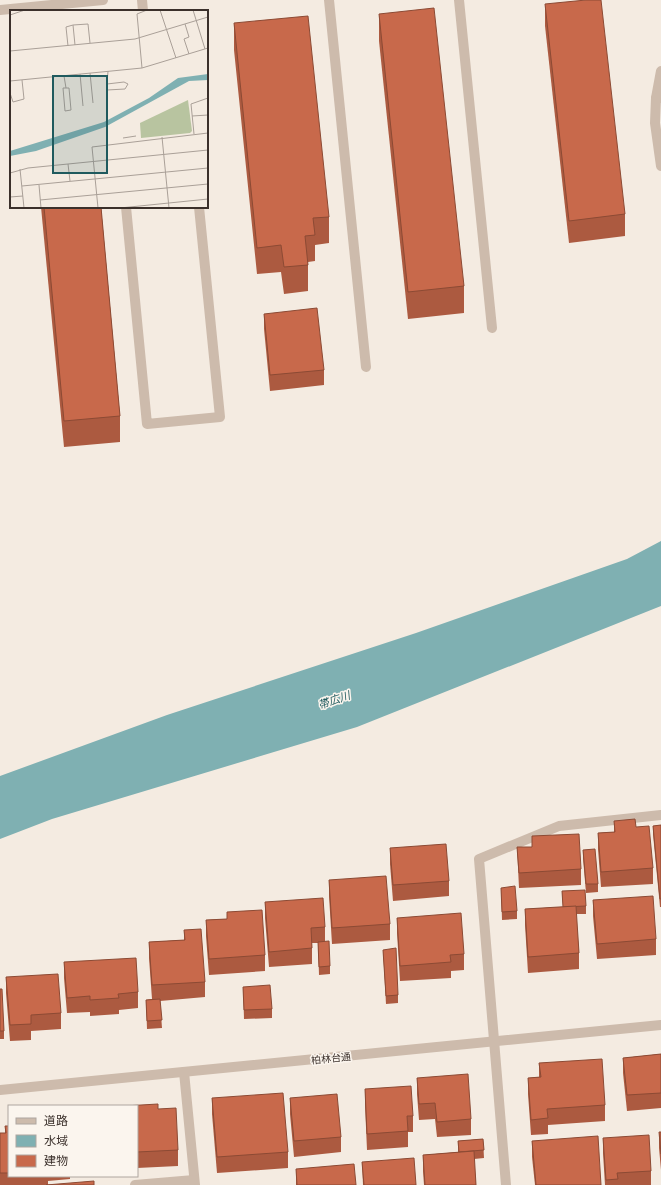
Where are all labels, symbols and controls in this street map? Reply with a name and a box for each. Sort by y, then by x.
inset map [10,10,208,208]
water label: 帯広川 [316,688,353,712]
street label: 柏林台通 [310,1050,352,1067]
legend [8,1105,138,1177]
text: 道路 [44,1113,68,1128]
text: 水域 [44,1133,68,1148]
text: 建物 [44,1153,68,1168]

